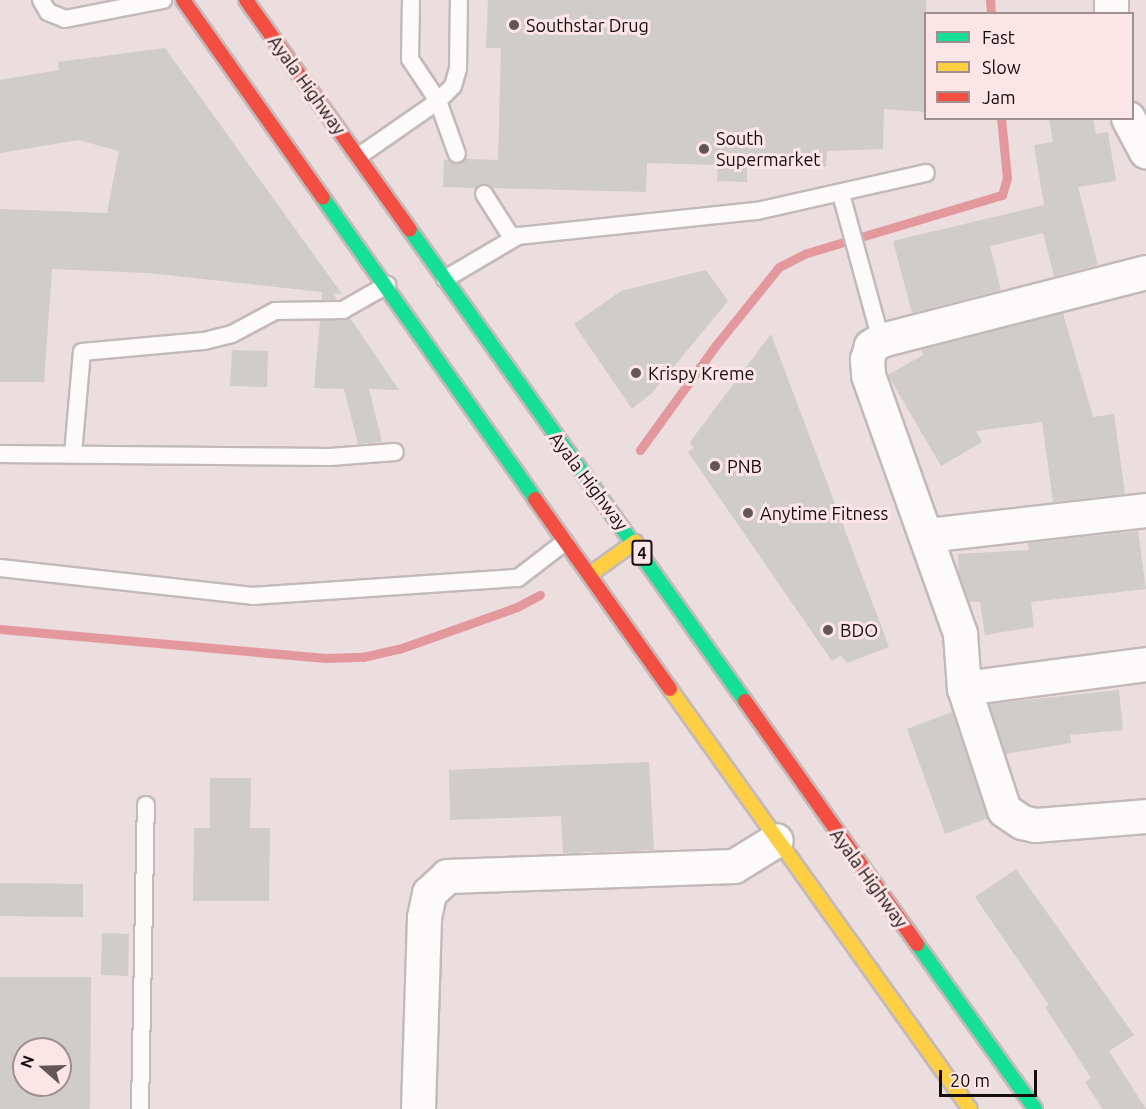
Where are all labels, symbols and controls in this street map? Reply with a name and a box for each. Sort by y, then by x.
legend [924,12,1134,120]
place label: Southstar Drug [526,14,649,36]
marker: Southstar Drug [507,18,521,32]
text: Fast [982,27,1015,47]
street label: Ayala Highway [264,31,350,139]
text: Slow [982,57,1021,77]
text: Jam [982,87,1016,107]
place label: South Supermarket [716,128,820,170]
marker: South Supermarket [697,142,711,156]
place label: Krispy Kreme [648,362,754,384]
marker: Krispy Kreme [629,366,643,380]
street label: Ayala Highway [545,428,633,534]
place label: PNB [727,455,762,477]
marker: PNB [708,459,722,473]
place label: Anytime Fitness [760,502,888,524]
marker: Anytime Fitness [741,506,755,520]
road number: 4 [630,540,654,566]
place label: BDO [840,619,878,641]
marker: BDO [821,623,835,637]
street label: Ayala Highway [826,824,912,932]
north arrow [12,1037,72,1097]
text: N [16,1053,37,1070]
scale bar [942,1058,1040,1096]
text: 20 m [950,1070,990,1090]

